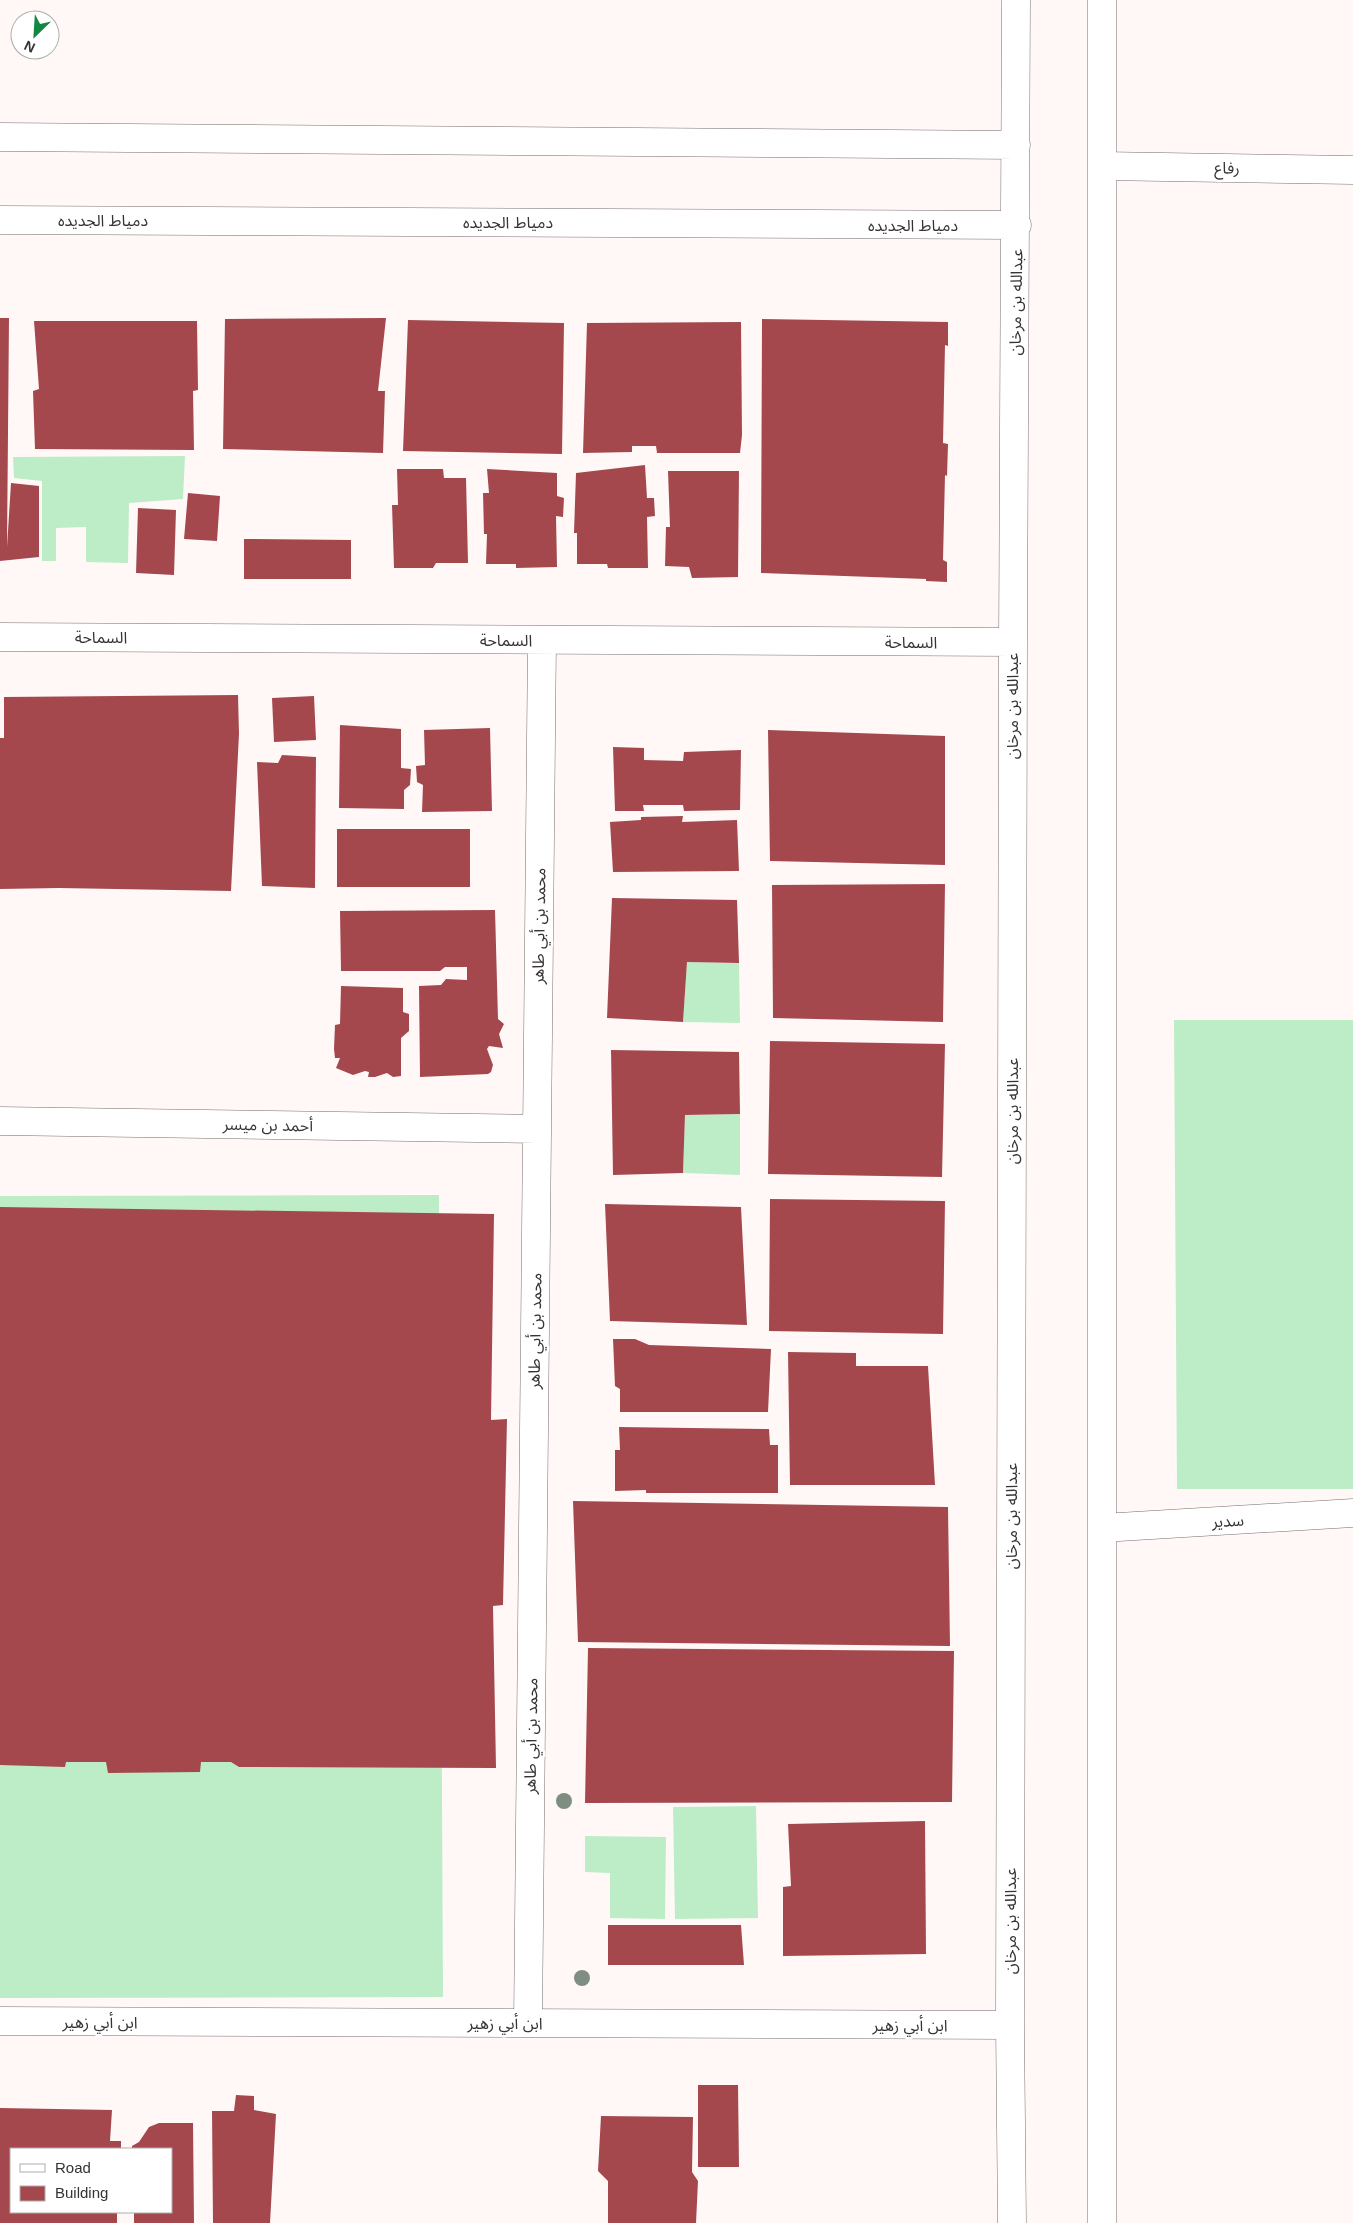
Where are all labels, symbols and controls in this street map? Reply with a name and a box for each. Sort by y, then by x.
north arrow [10,10,60,60]
text: N [22,37,37,56]
street label: رفاع [1214,159,1240,181]
street label: دمياط الجديده [58,212,148,229]
street label: دمياط الجديده [463,214,553,231]
street label: دمياط الجديده [868,217,958,234]
street label: عبدالله بن مرخان [1007,249,1026,355]
street label: السماحة [75,629,127,646]
street label: السماحة [480,632,532,649]
street label: السماحة [885,634,937,651]
street label: عبدالله بن مرخان [1004,653,1022,759]
street label: محمد بن أبي طاهر [528,868,552,985]
street label: عبدالله بن مرخان [1004,1058,1022,1164]
street label: أحمد بن ميسر [222,1115,313,1135]
street label: محمد بن أبي طاهر [524,1273,548,1390]
street label: عبدالله بن مرخان [1003,1463,1021,1569]
street label: سدير [1210,1512,1245,1531]
street label: محمد بن أبي طاهر [520,1678,544,1795]
street label: عبدالله بن مرخان [1002,1868,1020,1974]
street label: ابن أبي زهير [61,2012,138,2034]
street label: ابن أبي زهير [466,2013,543,2035]
street label: ابن أبي زهير [871,2015,948,2037]
legend [10,2148,172,2213]
text: Road [55,2159,91,2176]
text: Building [55,2184,108,2201]

